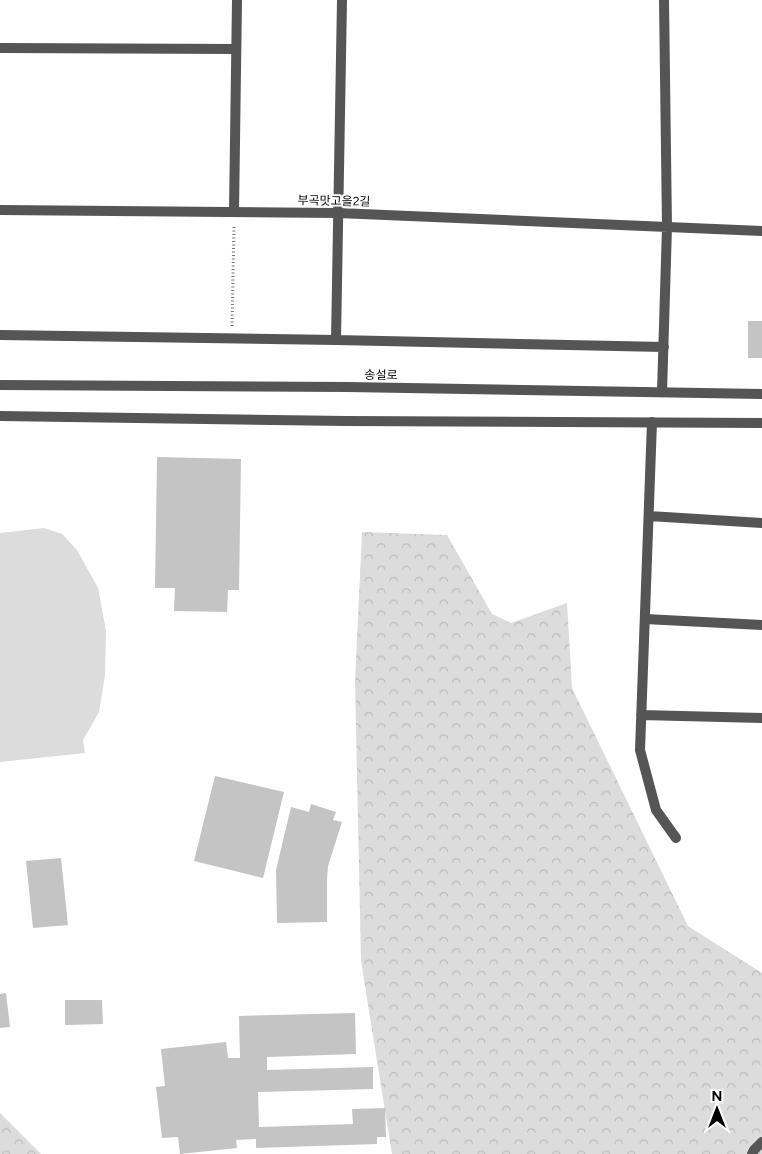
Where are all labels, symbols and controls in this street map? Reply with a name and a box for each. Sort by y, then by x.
street label: 부곡맛고을2길 [297,193,371,209]
street label: 송설로 [364,368,398,382]
north arrow [692,1084,742,1134]
text: N [712,1088,722,1105]

